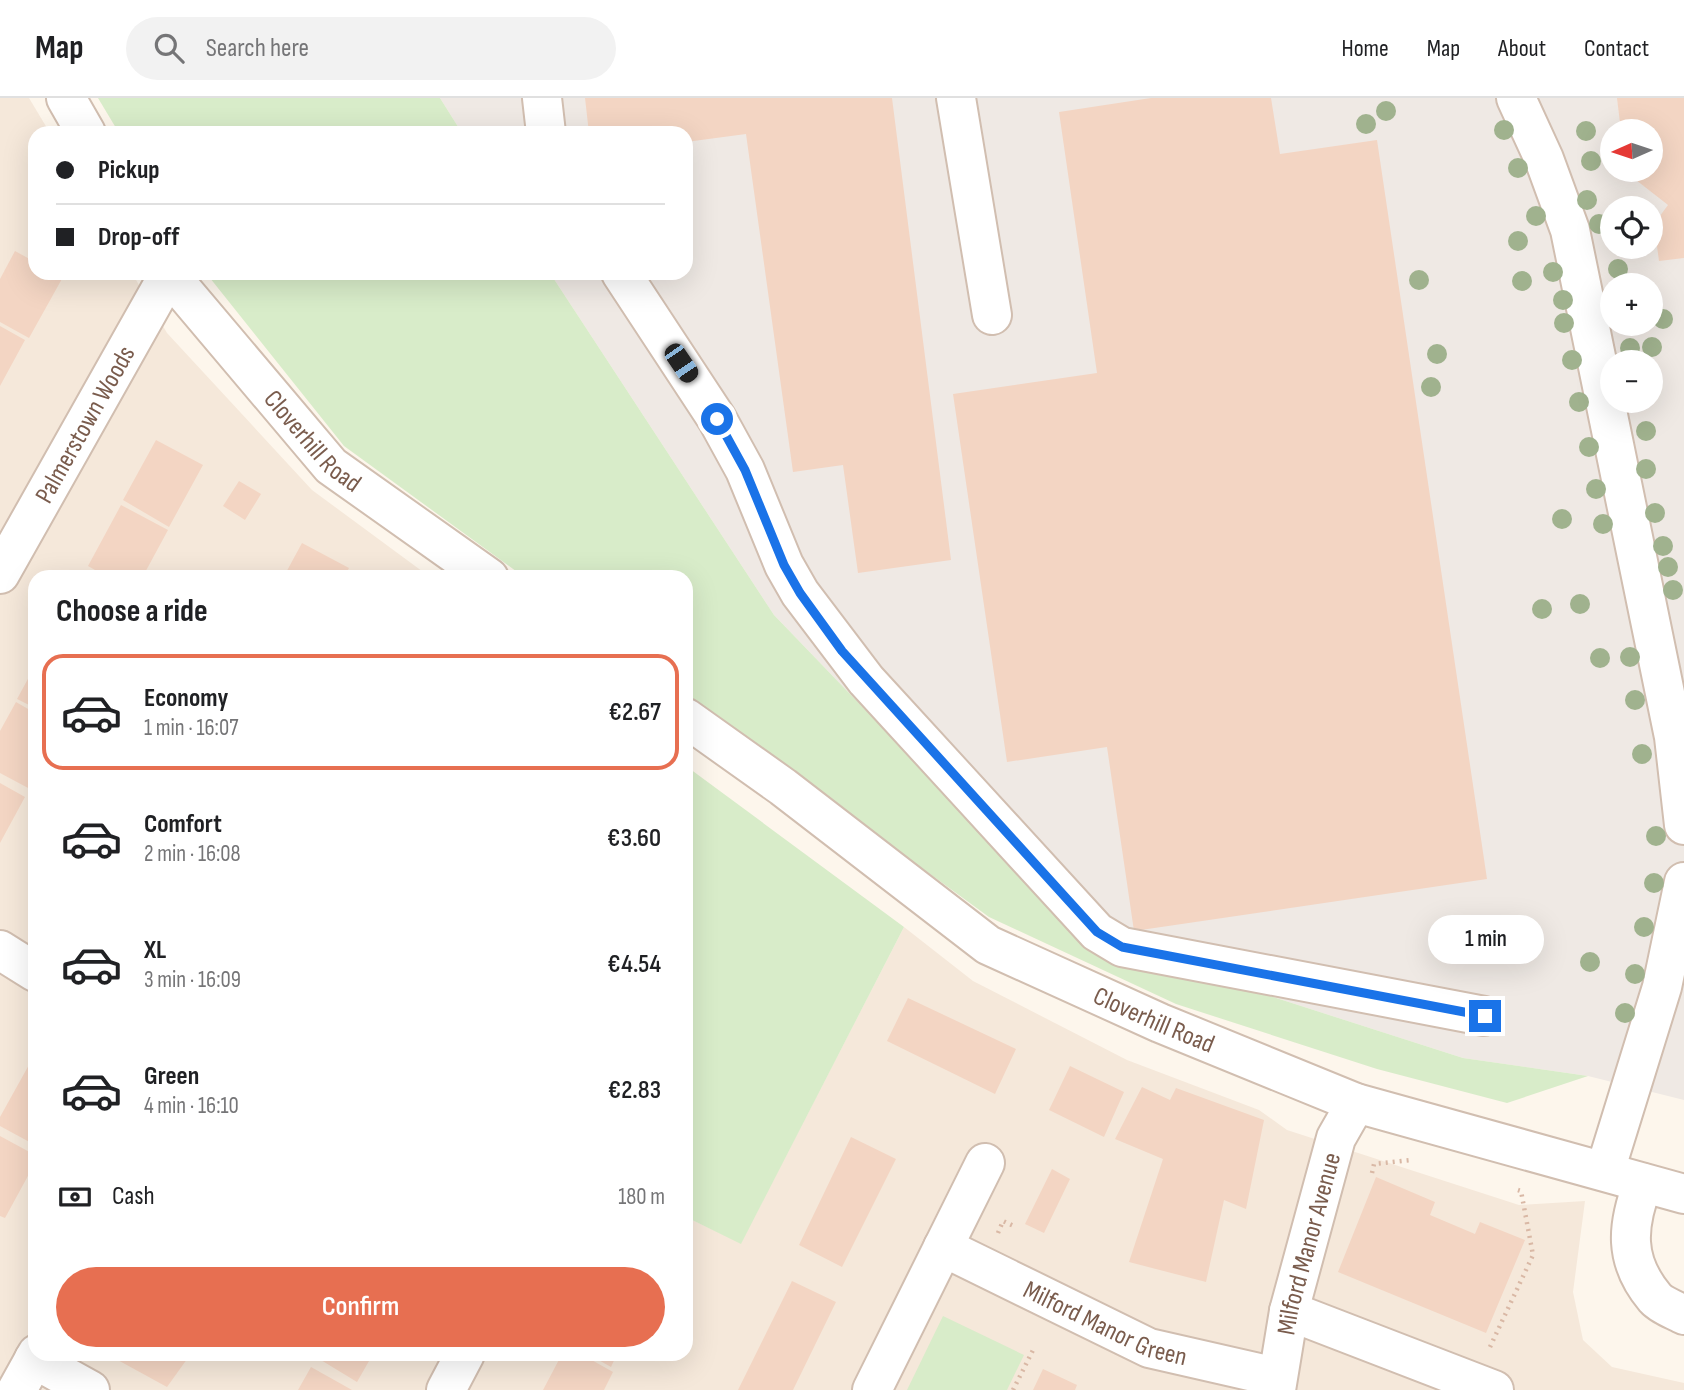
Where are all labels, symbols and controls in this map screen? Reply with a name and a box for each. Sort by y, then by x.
search box [126,17,616,80]
text: Map [35,28,84,68]
icon: search [150,29,188,67]
text: Search here [206,33,309,64]
text: Home [1341,34,1389,63]
text: Map [1427,34,1460,63]
text: About [1498,34,1546,63]
text: Contact [1584,34,1649,63]
north arrow [1600,119,1662,182]
map controls [1600,119,1663,413]
text: Pickup [98,155,160,186]
button: locate [1600,196,1663,259]
text: Drop-off [98,222,179,253]
button: + [1600,273,1663,336]
car [661,340,702,386]
street label: Palmerstown Woods [29,341,142,509]
button: − [1600,350,1663,413]
street label: Cloverhill Road [257,384,367,499]
route start [701,403,733,435]
text: Choose a ride [56,592,208,631]
icon: car [60,681,123,744]
text: Economy [144,683,228,714]
text: €2.67 [609,697,661,728]
text: 1 min · 16:07 [144,714,238,742]
icon: car [60,807,123,870]
text: Comfort [144,809,222,840]
text: €3.60 [607,823,661,854]
text: 2 min · 16:08 [144,840,241,868]
callout: 1 min [1427,914,1543,964]
text: 1 min [1465,925,1507,953]
icon: car [60,933,123,996]
text: XL [144,935,166,966]
text: €4.54 [607,949,661,980]
text: 3 min · 16:09 [144,966,241,994]
street label: Cloverhill Road [1088,981,1219,1061]
route end [1469,1000,1501,1032]
icon: car [60,1059,123,1122]
text: Green [144,1061,199,1092]
text: €2.83 [608,1075,661,1106]
text: 4 min · 16:10 [144,1092,239,1120]
street label: Milford Manor Avenue [1271,1149,1348,1337]
icon: cash [56,1178,94,1216]
text: Cash [112,1181,155,1212]
text: 180 m [618,1183,665,1211]
button: Confirm [56,1267,665,1347]
street label: Milford Manor Green [1018,1275,1190,1373]

